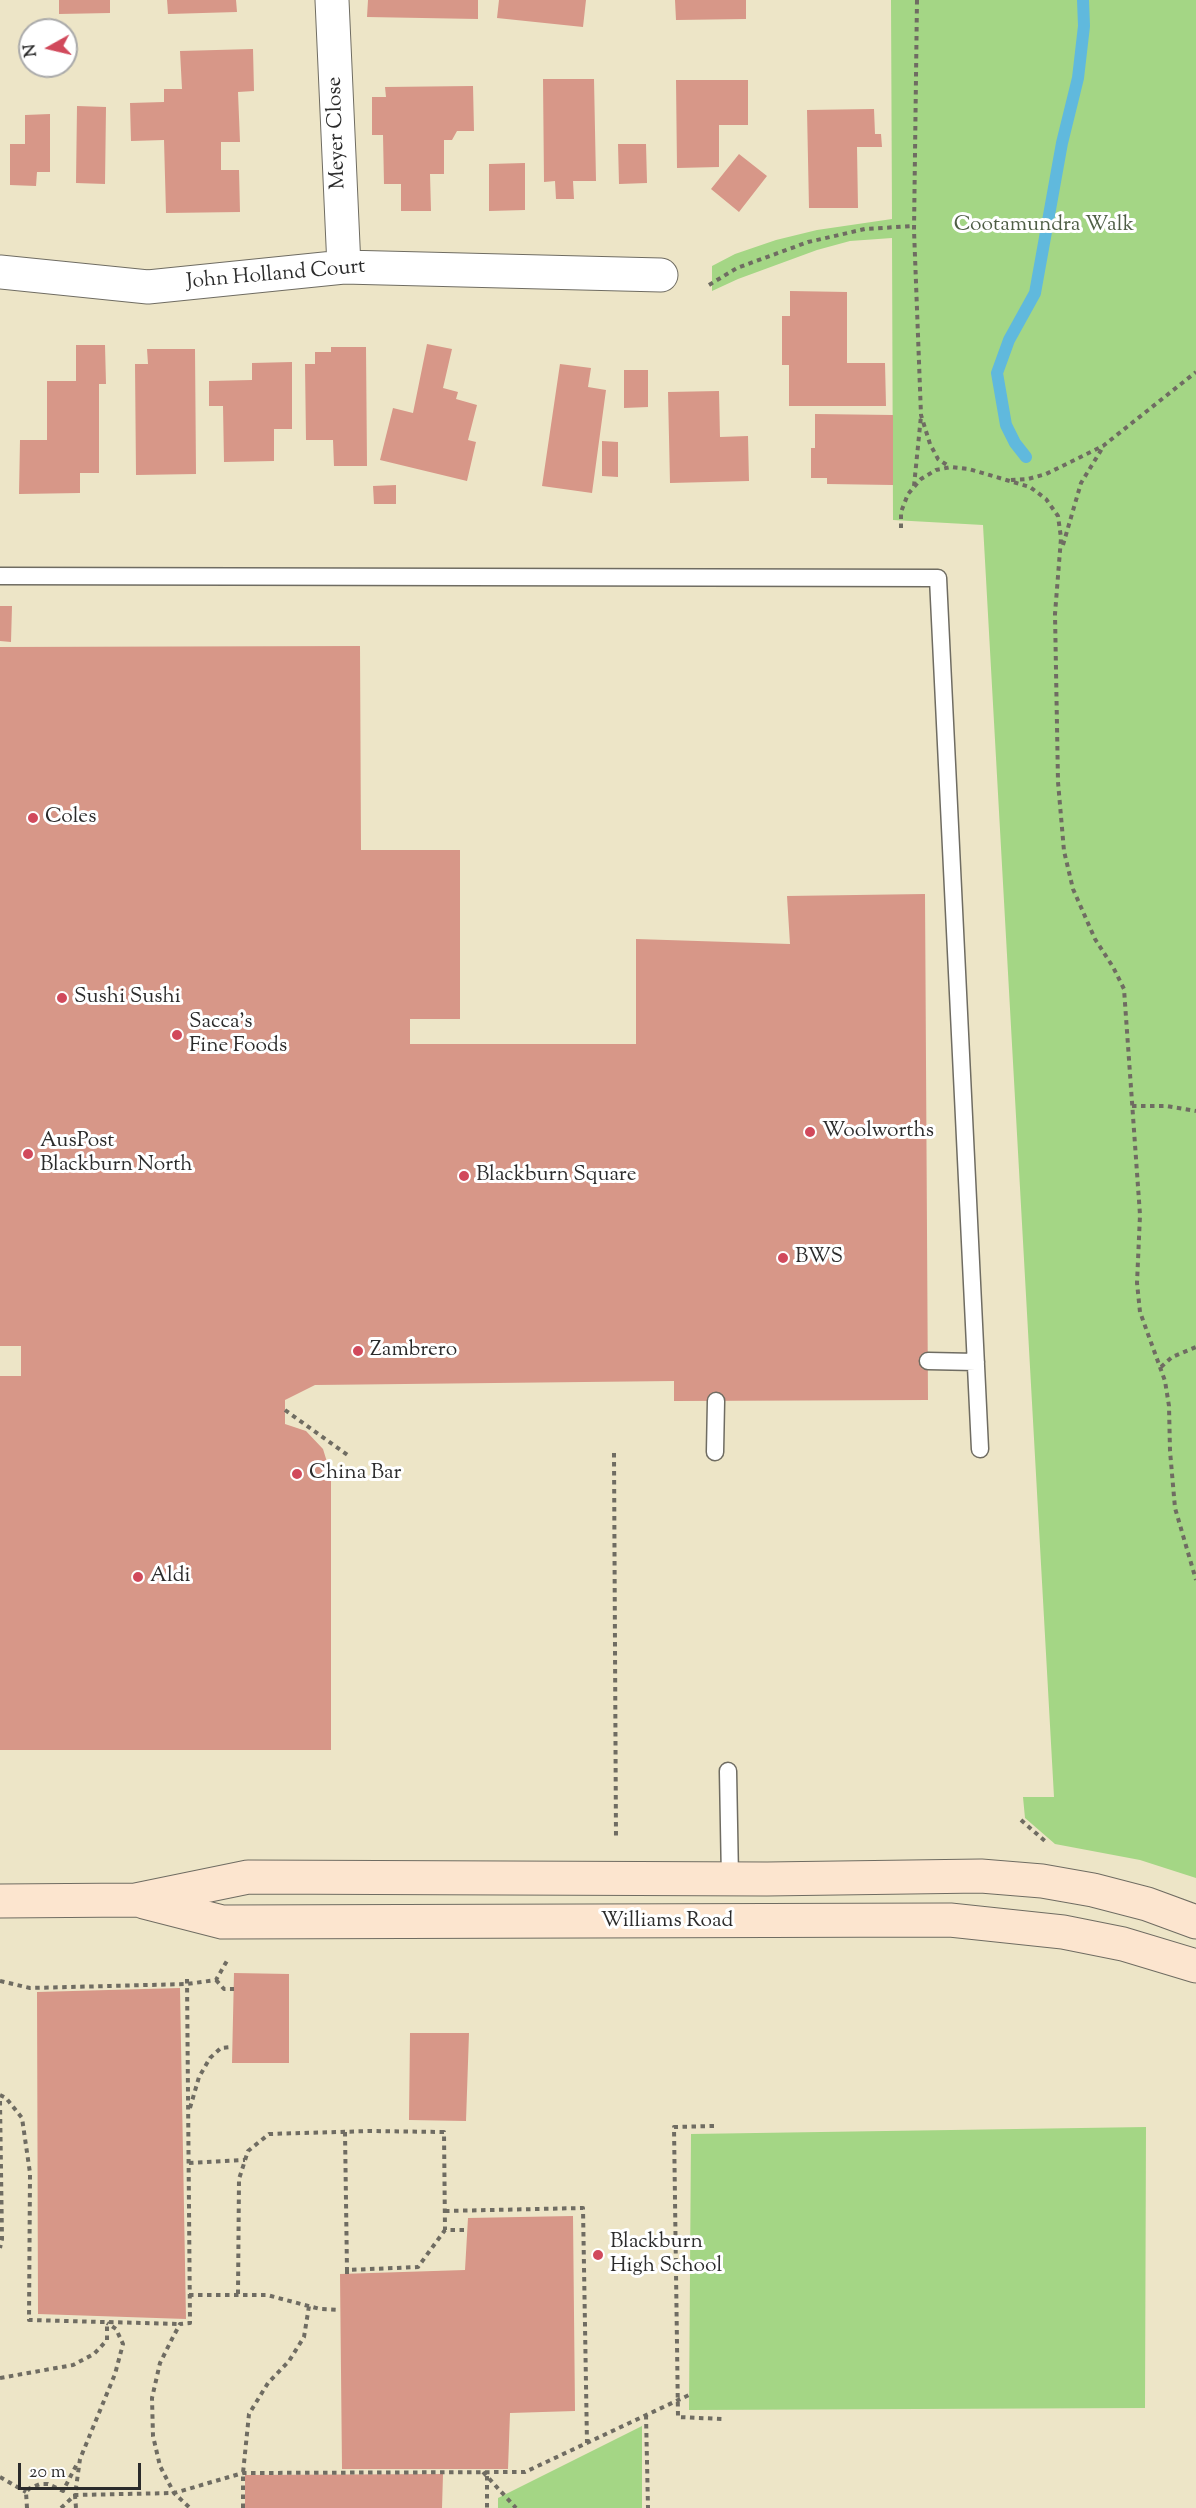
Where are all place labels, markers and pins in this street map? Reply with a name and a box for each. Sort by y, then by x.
place label: Coles [45,805,96,831]
marker: Coles [26,811,40,825]
place label: Sushi Sushi [74,985,181,1011]
marker: Sushi Sushi [55,991,69,1005]
place label: Sacca's Fine Foods [189,1010,287,1060]
marker: Sacca's Fine Foods [170,1028,184,1042]
place label: Woolworths [822,1119,934,1145]
marker: Woolworths [803,1125,817,1139]
place label: AusPost Blackburn North [40,1129,193,1179]
marker: AusPost Blackburn North [21,1147,35,1161]
place label: Blackburn Square [476,1163,637,1189]
marker: Blackburn Square [457,1169,471,1183]
place label: BWS [795,1245,843,1271]
marker: BWS [776,1251,790,1265]
place label: Zambrero [370,1338,457,1364]
marker: Zambrero [351,1344,365,1358]
place label: China Bar [309,1461,401,1487]
marker: China Bar [290,1467,304,1481]
place label: Aldi [150,1564,191,1590]
marker: Aldi [131,1570,145,1584]
place label: Blackburn High School [610,2230,722,2280]
marker: Blackburn High School [591,2248,605,2262]

